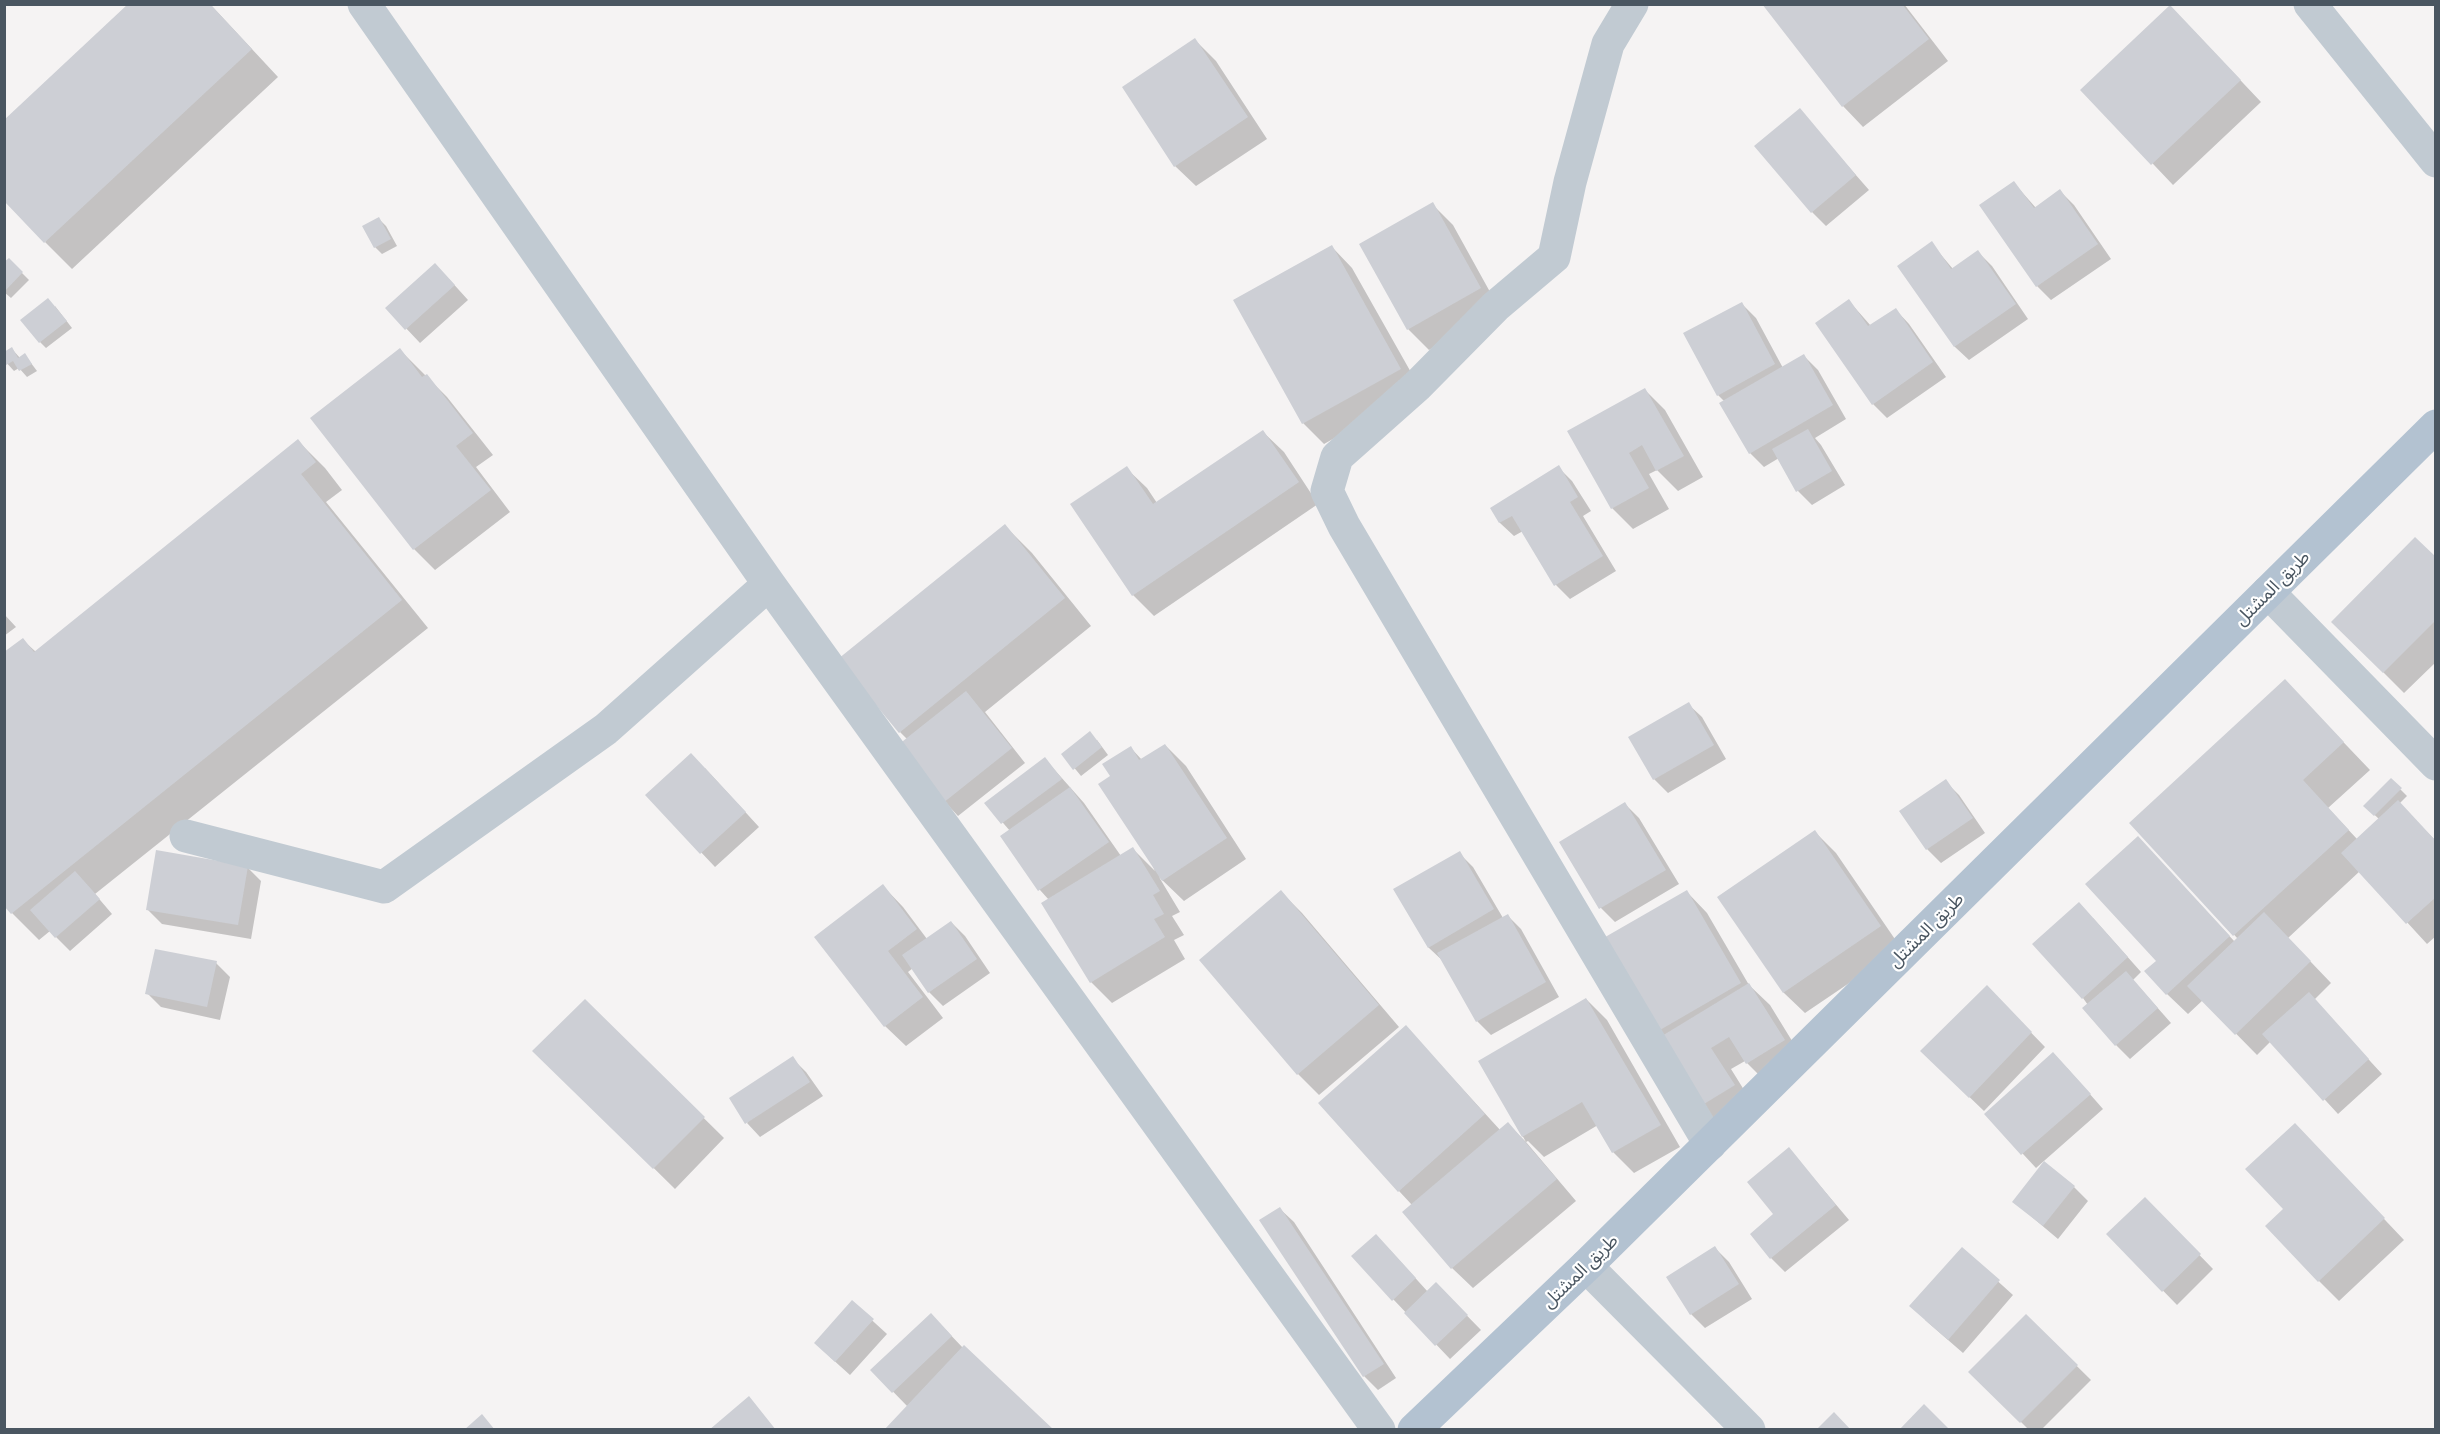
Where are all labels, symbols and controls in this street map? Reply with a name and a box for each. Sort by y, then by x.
street label: طريق المشتل [2230,546,2314,630]
street label: طريق المشتل [1884,888,1968,972]
street label: طريق المشتل [1538,1229,1622,1313]

